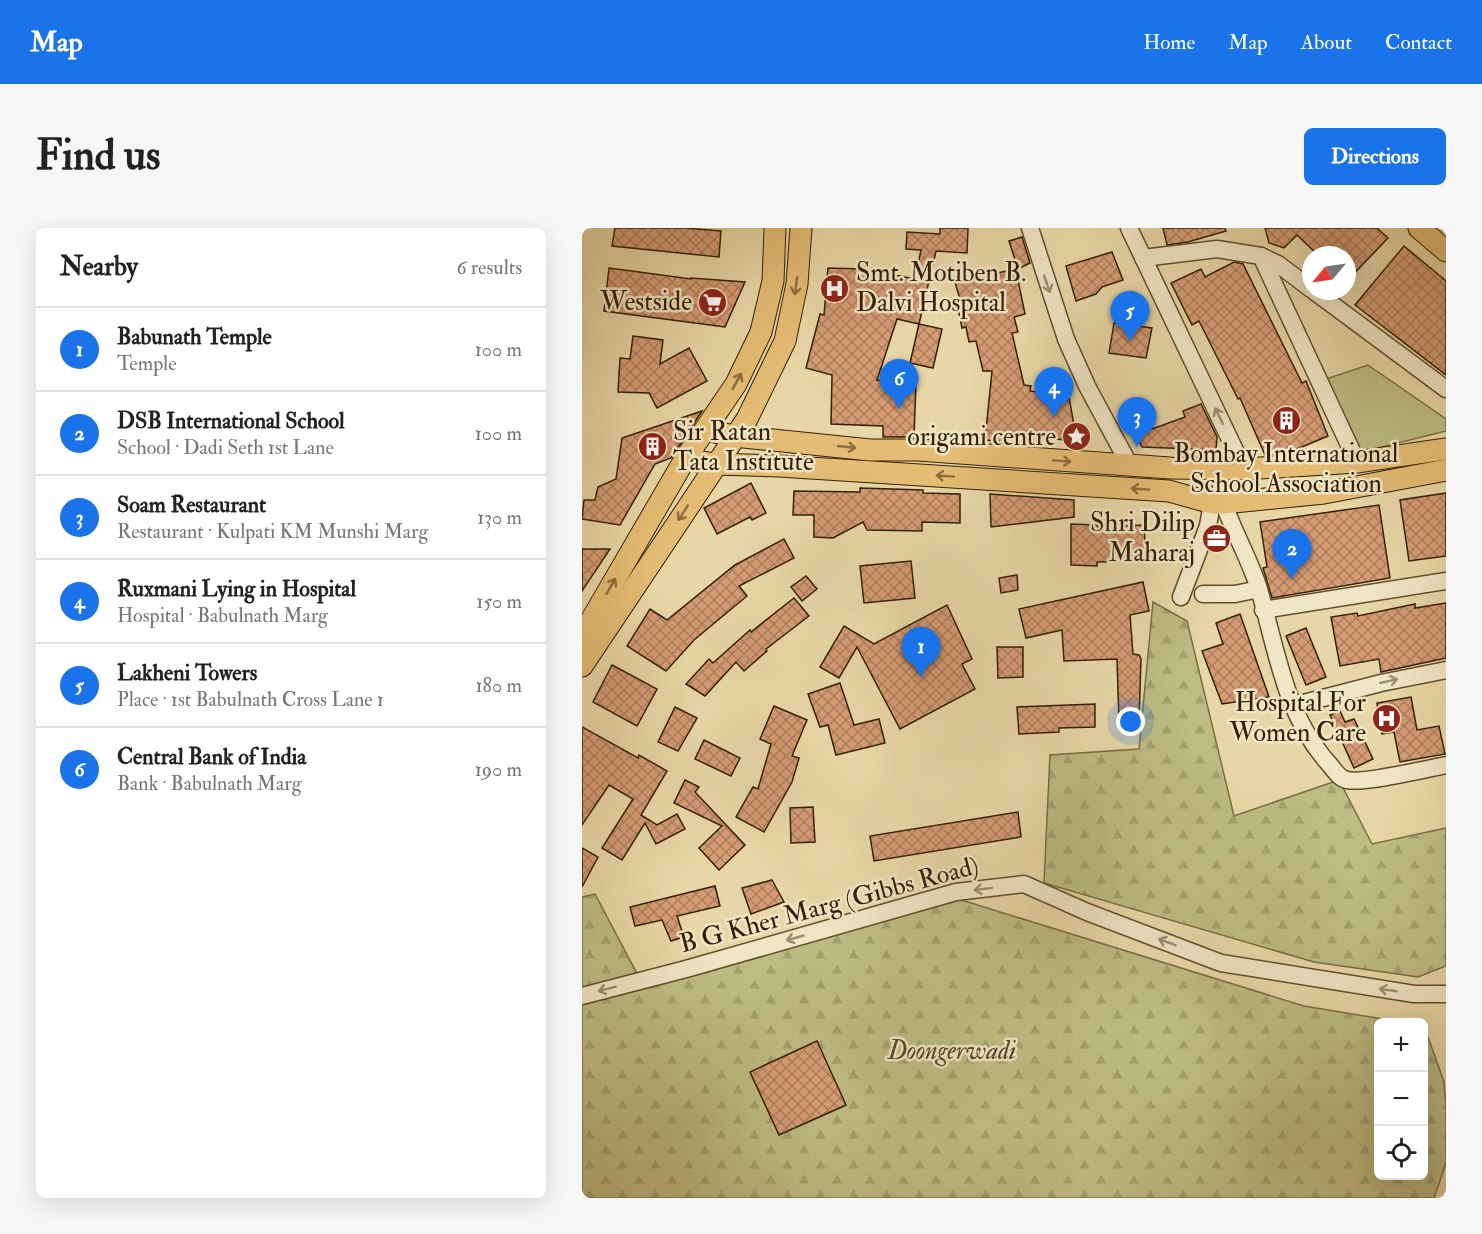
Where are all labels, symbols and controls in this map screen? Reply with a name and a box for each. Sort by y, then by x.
text: Map [30,25,83,60]
text: Home [1143,29,1195,56]
text: Map [1228,29,1268,56]
text: About [1301,29,1352,56]
text: Contact [1385,29,1452,56]
button: Directions [1304,128,1446,185]
text: Find us [36,130,160,182]
north arrow [1302,246,1356,300]
text: Nearby [60,251,138,283]
text: 6 results [456,255,522,280]
place label: Smt. Motiben B. Dalvi Hospital [856,257,1026,320]
hospital icon: Smt. Motiben B. Dalvi Hospital [819,272,851,304]
one-way arrow [1043,274,1054,293]
one-way arrow [791,276,802,296]
place label: Westside [599,286,692,318]
supermarket icon: Westside [697,286,729,318]
pin: 5 [1110,291,1150,341]
text: Babunath Temple [117,323,272,351]
text: 1 [76,337,83,362]
text: 100 m [475,337,522,362]
text: Temple [117,351,177,376]
pin: 6 [880,360,918,409]
pin: 4 [1034,368,1074,417]
one-way arrow [731,373,743,390]
pin: 3 [1118,398,1156,447]
building icon: Bombay International School Association [1270,404,1302,436]
text: DSB International School [117,407,345,435]
one-way arrow [1213,407,1224,425]
place label: Sir Ratan Tata Institute [673,416,814,478]
text: 2 [74,421,85,446]
text: 100 m [475,421,522,446]
place label: origami centre [907,421,1056,453]
place icon: origami centre [1061,421,1093,453]
building icon: Sir Ratan Tata Institute [636,431,668,463]
text: School · Dadi Seth 1st Lane [117,435,334,460]
place label: Bombay International School Association [1173,438,1399,500]
one-way arrow [836,442,856,453]
one-way arrow [1052,455,1072,466]
one-way arrow [936,471,956,482]
one-way arrow [1130,483,1150,494]
text: Soam Restaurant [117,491,266,519]
text: 3 [76,505,83,530]
text: 130 m [477,505,522,530]
one-way arrow [676,505,689,522]
place label: Shri Dilip Maharaj [1090,507,1195,569]
text: Restaurant · Kulpati KM Munshi Marg [117,519,428,544]
office icon: Shri Dilip Maharaj [1200,522,1232,554]
pin: 2 [1272,530,1312,579]
text: Ruxmani Lying in Hospital [117,575,356,603]
one-way arrow [606,578,618,595]
text: 4 [74,589,85,614]
text: 150 m [476,589,522,614]
text: Hospital · Babulnath Marg [117,603,328,628]
pin: 1 [902,628,940,677]
text: Lakheni Towers [117,659,257,687]
text: 5 [75,673,84,698]
text: 180 m [475,673,522,698]
one-way arrow [1379,675,1398,686]
text: Place · 1st Babulnath Cross Lane 1 [117,687,384,712]
place label: Hospital For Women Care [1228,687,1366,749]
hospital icon: Hospital For Women Care [1371,702,1403,734]
your location [1116,707,1145,736]
text: Central Bank of India [117,743,306,771]
text: 6 [74,757,85,782]
text: 190 m [475,757,522,782]
text: Bank · Babulnath Marg [117,771,302,796]
street label: B G Kher Marg (Gibbs Road) [676,850,982,960]
one-way arrow [974,884,994,895]
one-way arrow [786,933,805,944]
one-way arrow [1158,936,1176,947]
one-way arrow [598,984,617,996]
one-way arrow [1378,984,1398,995]
map controls [1374,1018,1428,1180]
button: + [1374,1018,1428,1072]
park label: Doongerwadi [887,1035,1016,1067]
button: − [1374,1072,1428,1126]
button: locate [1374,1126,1428,1180]

